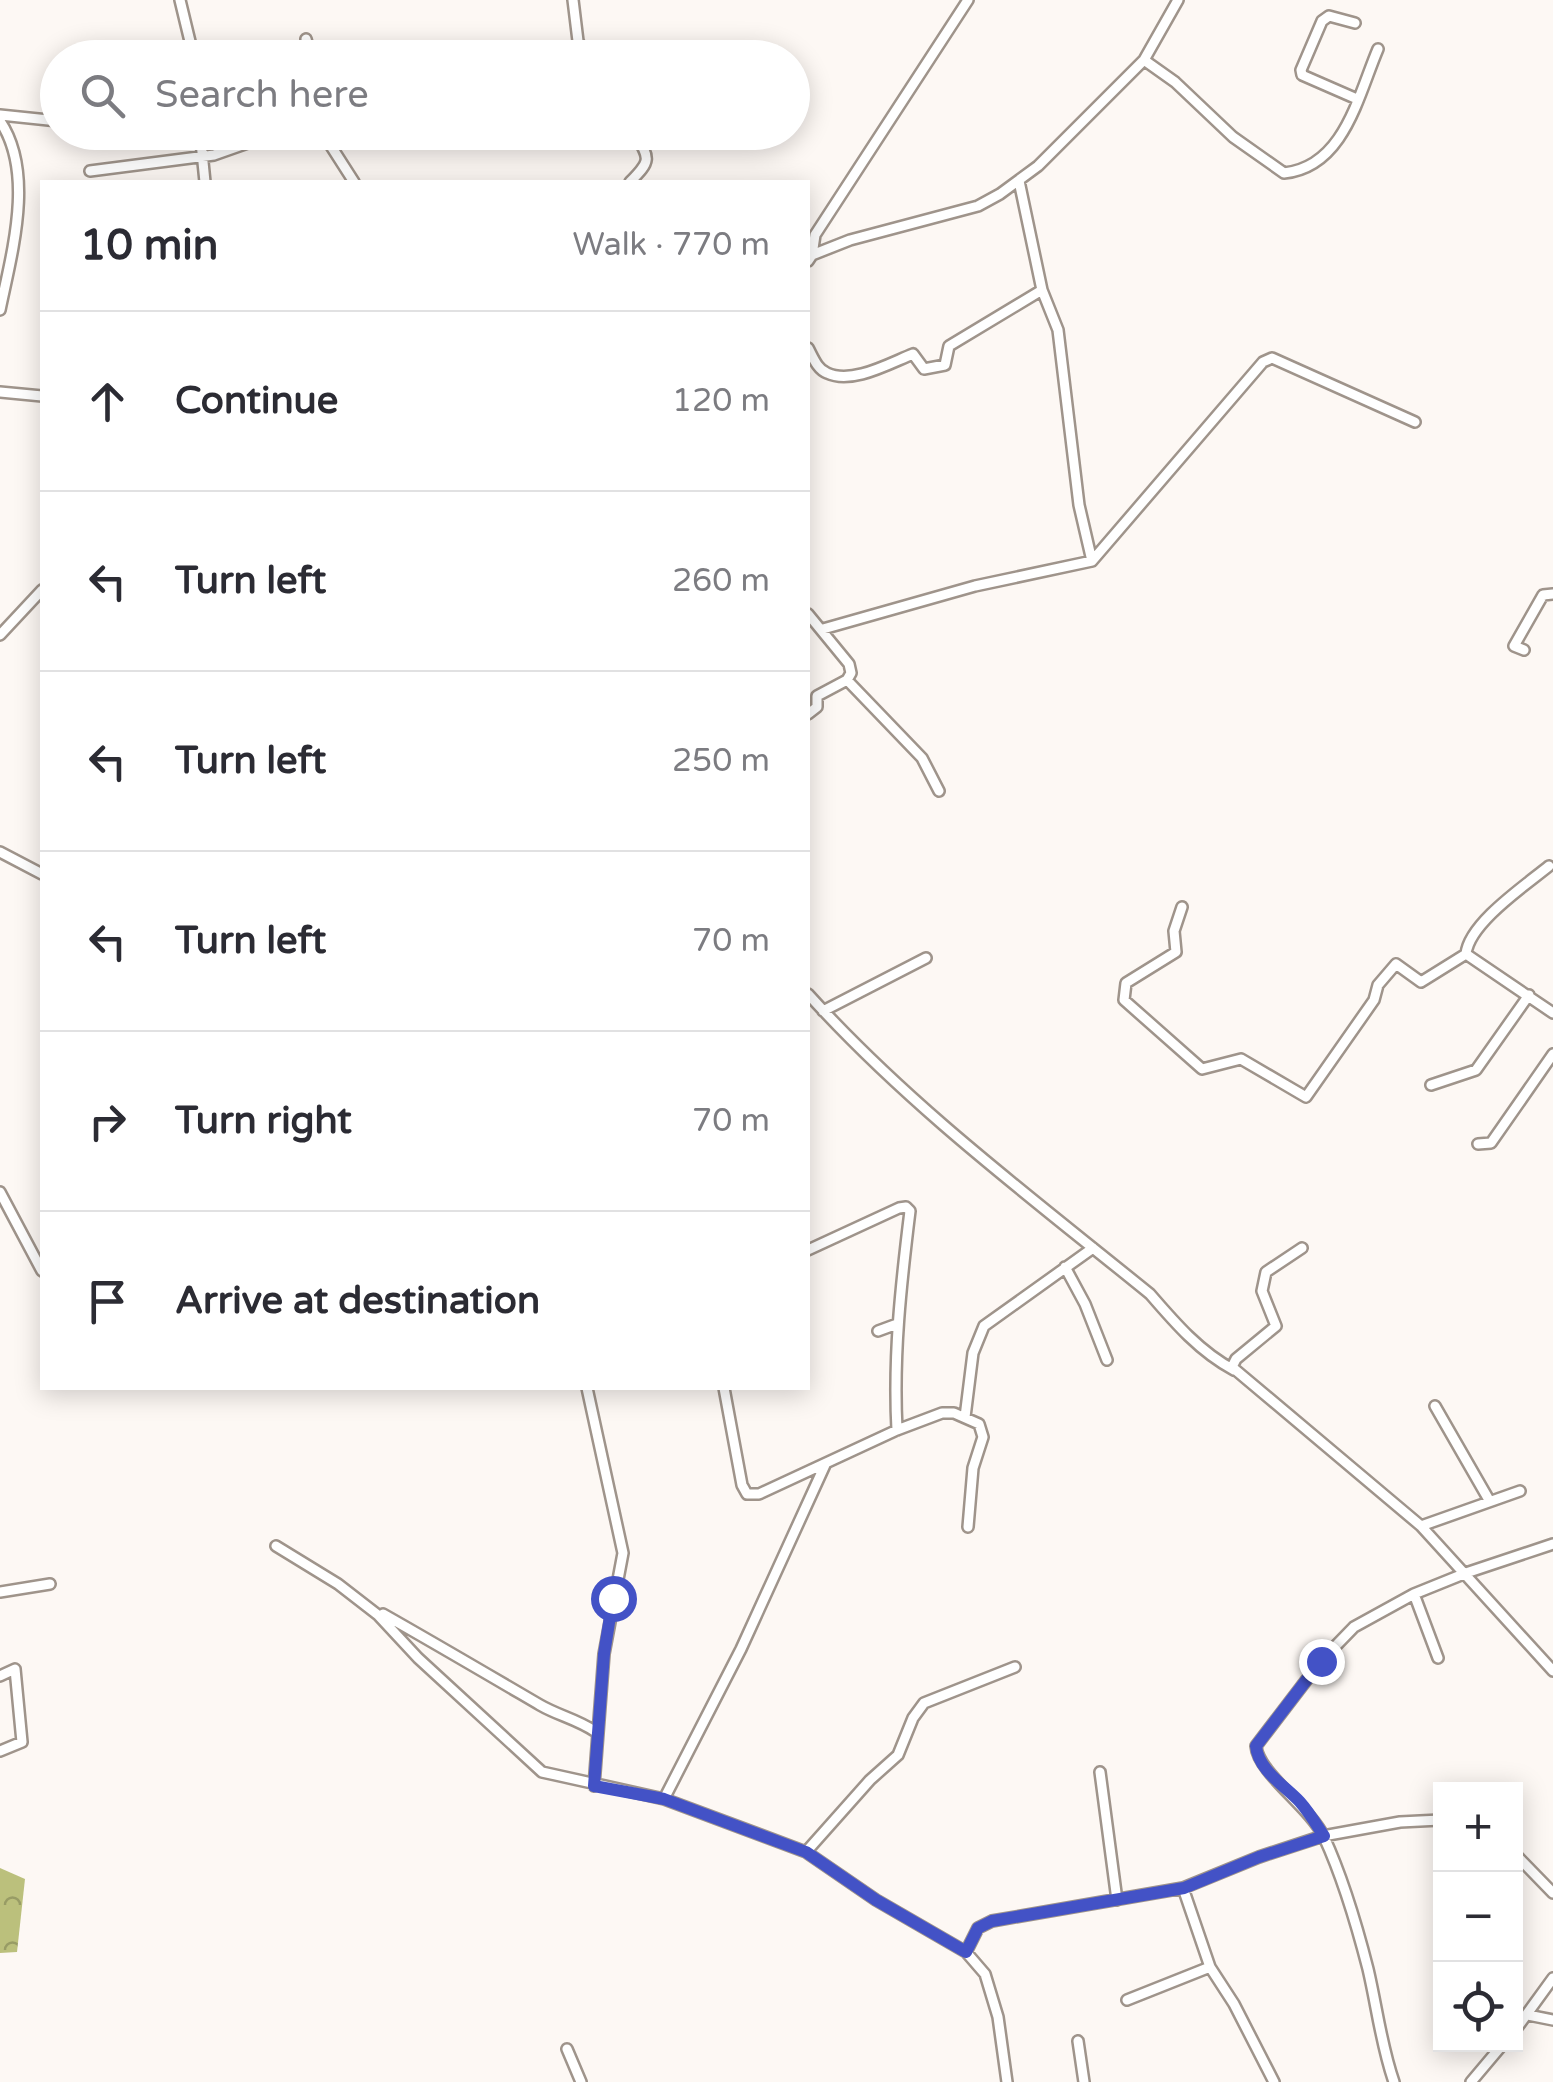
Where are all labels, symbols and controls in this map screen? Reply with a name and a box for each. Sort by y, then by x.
search box [40,40,810,150]
icon: search [75,68,130,123]
text: Search here [155,72,369,118]
text: 10 min [80,220,218,271]
text: Walk · 770 m [573,226,770,264]
icon: ahead [80,374,135,429]
text: Continue [175,378,338,424]
text: 120 m [672,382,770,420]
icon: left [80,554,135,609]
text: Turn left [175,558,326,604]
text: 260 m [672,562,770,600]
icon: left [80,734,135,789]
text: Turn left [175,738,326,784]
text: 250 m [672,742,770,780]
icon: left [80,914,135,969]
text: Turn left [175,918,326,964]
text: 70 m [692,922,770,960]
icon: right [80,1094,135,1149]
text: Turn right [175,1098,352,1144]
text: 70 m [692,1102,770,1140]
icon: arrive [80,1274,135,1329]
text: Arrive at destination [175,1278,540,1324]
route start [591,1576,637,1622]
route end [1299,1639,1345,1685]
map controls [1433,1782,1523,2052]
button: + [1433,1782,1523,1872]
button: − [1433,1872,1523,1962]
button: locate [1433,1962,1523,2052]

